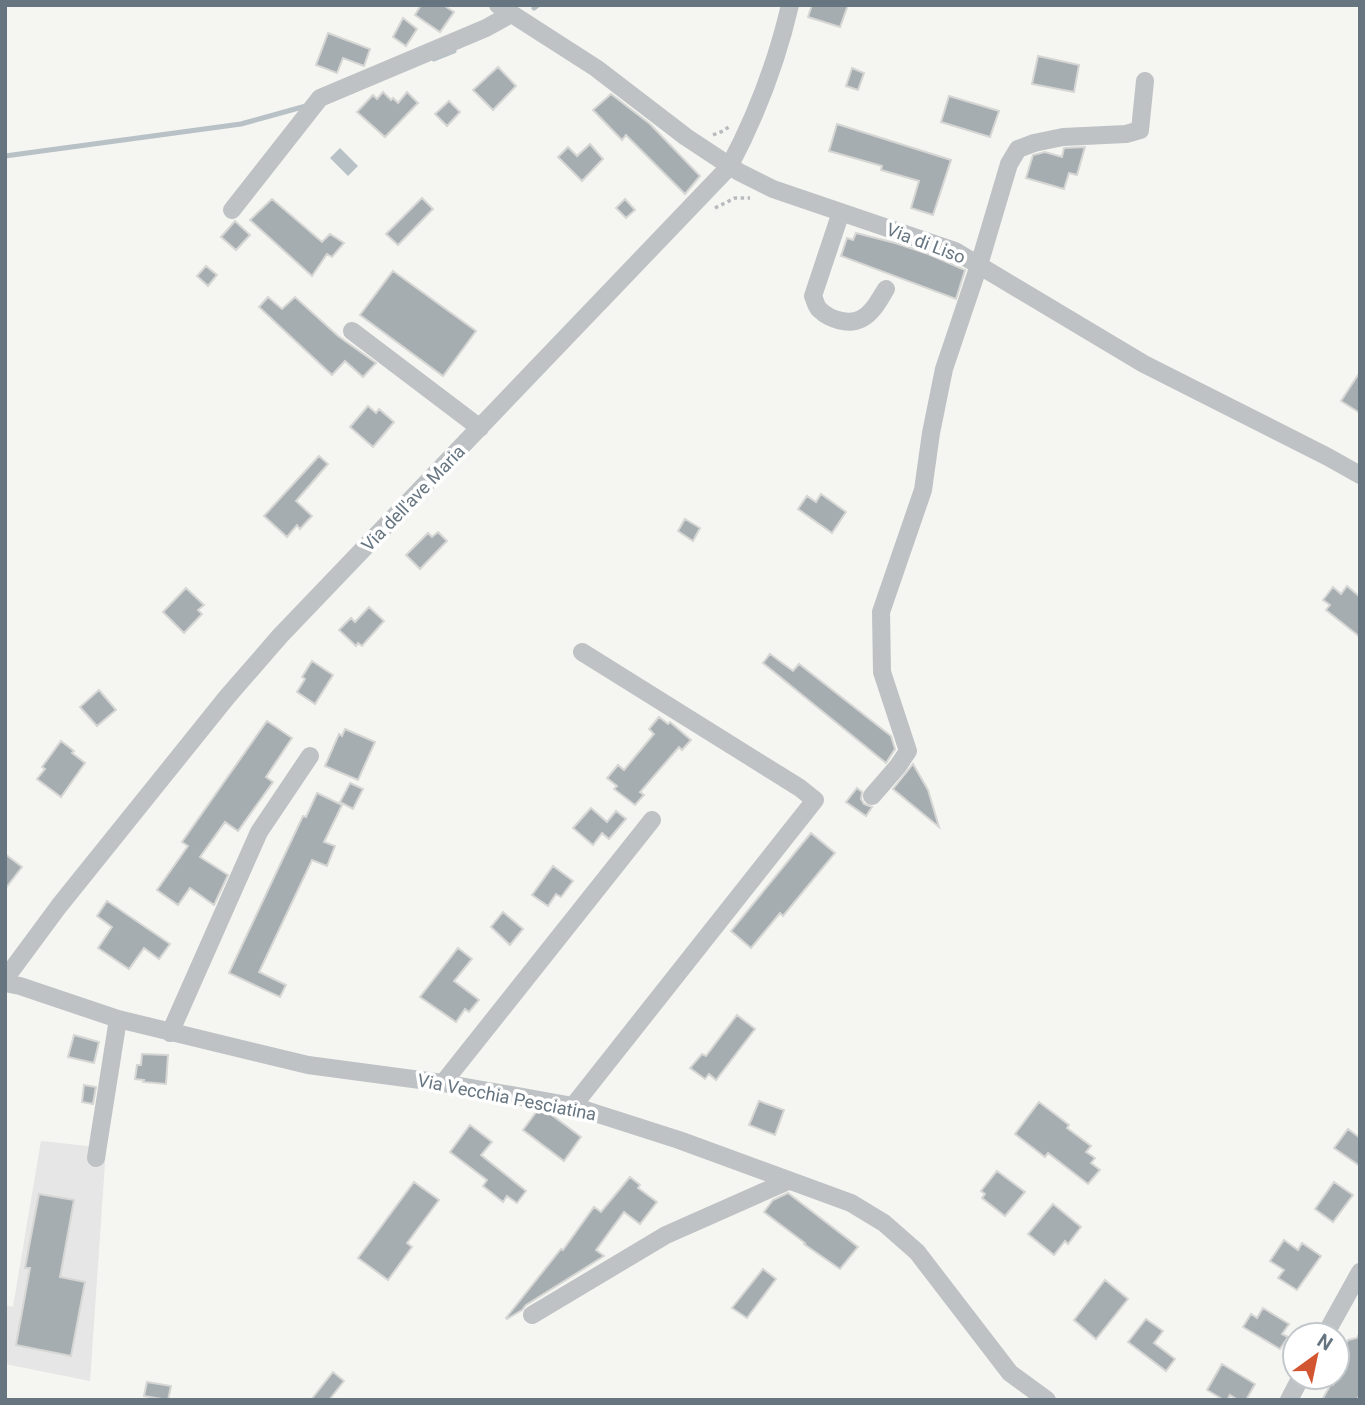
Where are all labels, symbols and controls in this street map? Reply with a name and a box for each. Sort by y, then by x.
street label: Via di Liso [884,218,968,268]
street label: Via dell'ave Maria [357,441,469,555]
street label: Via Vecchia Pesciatina [416,1069,598,1125]
north arrow [1281,1321,1351,1391]
text: N [1313,1329,1337,1355]

